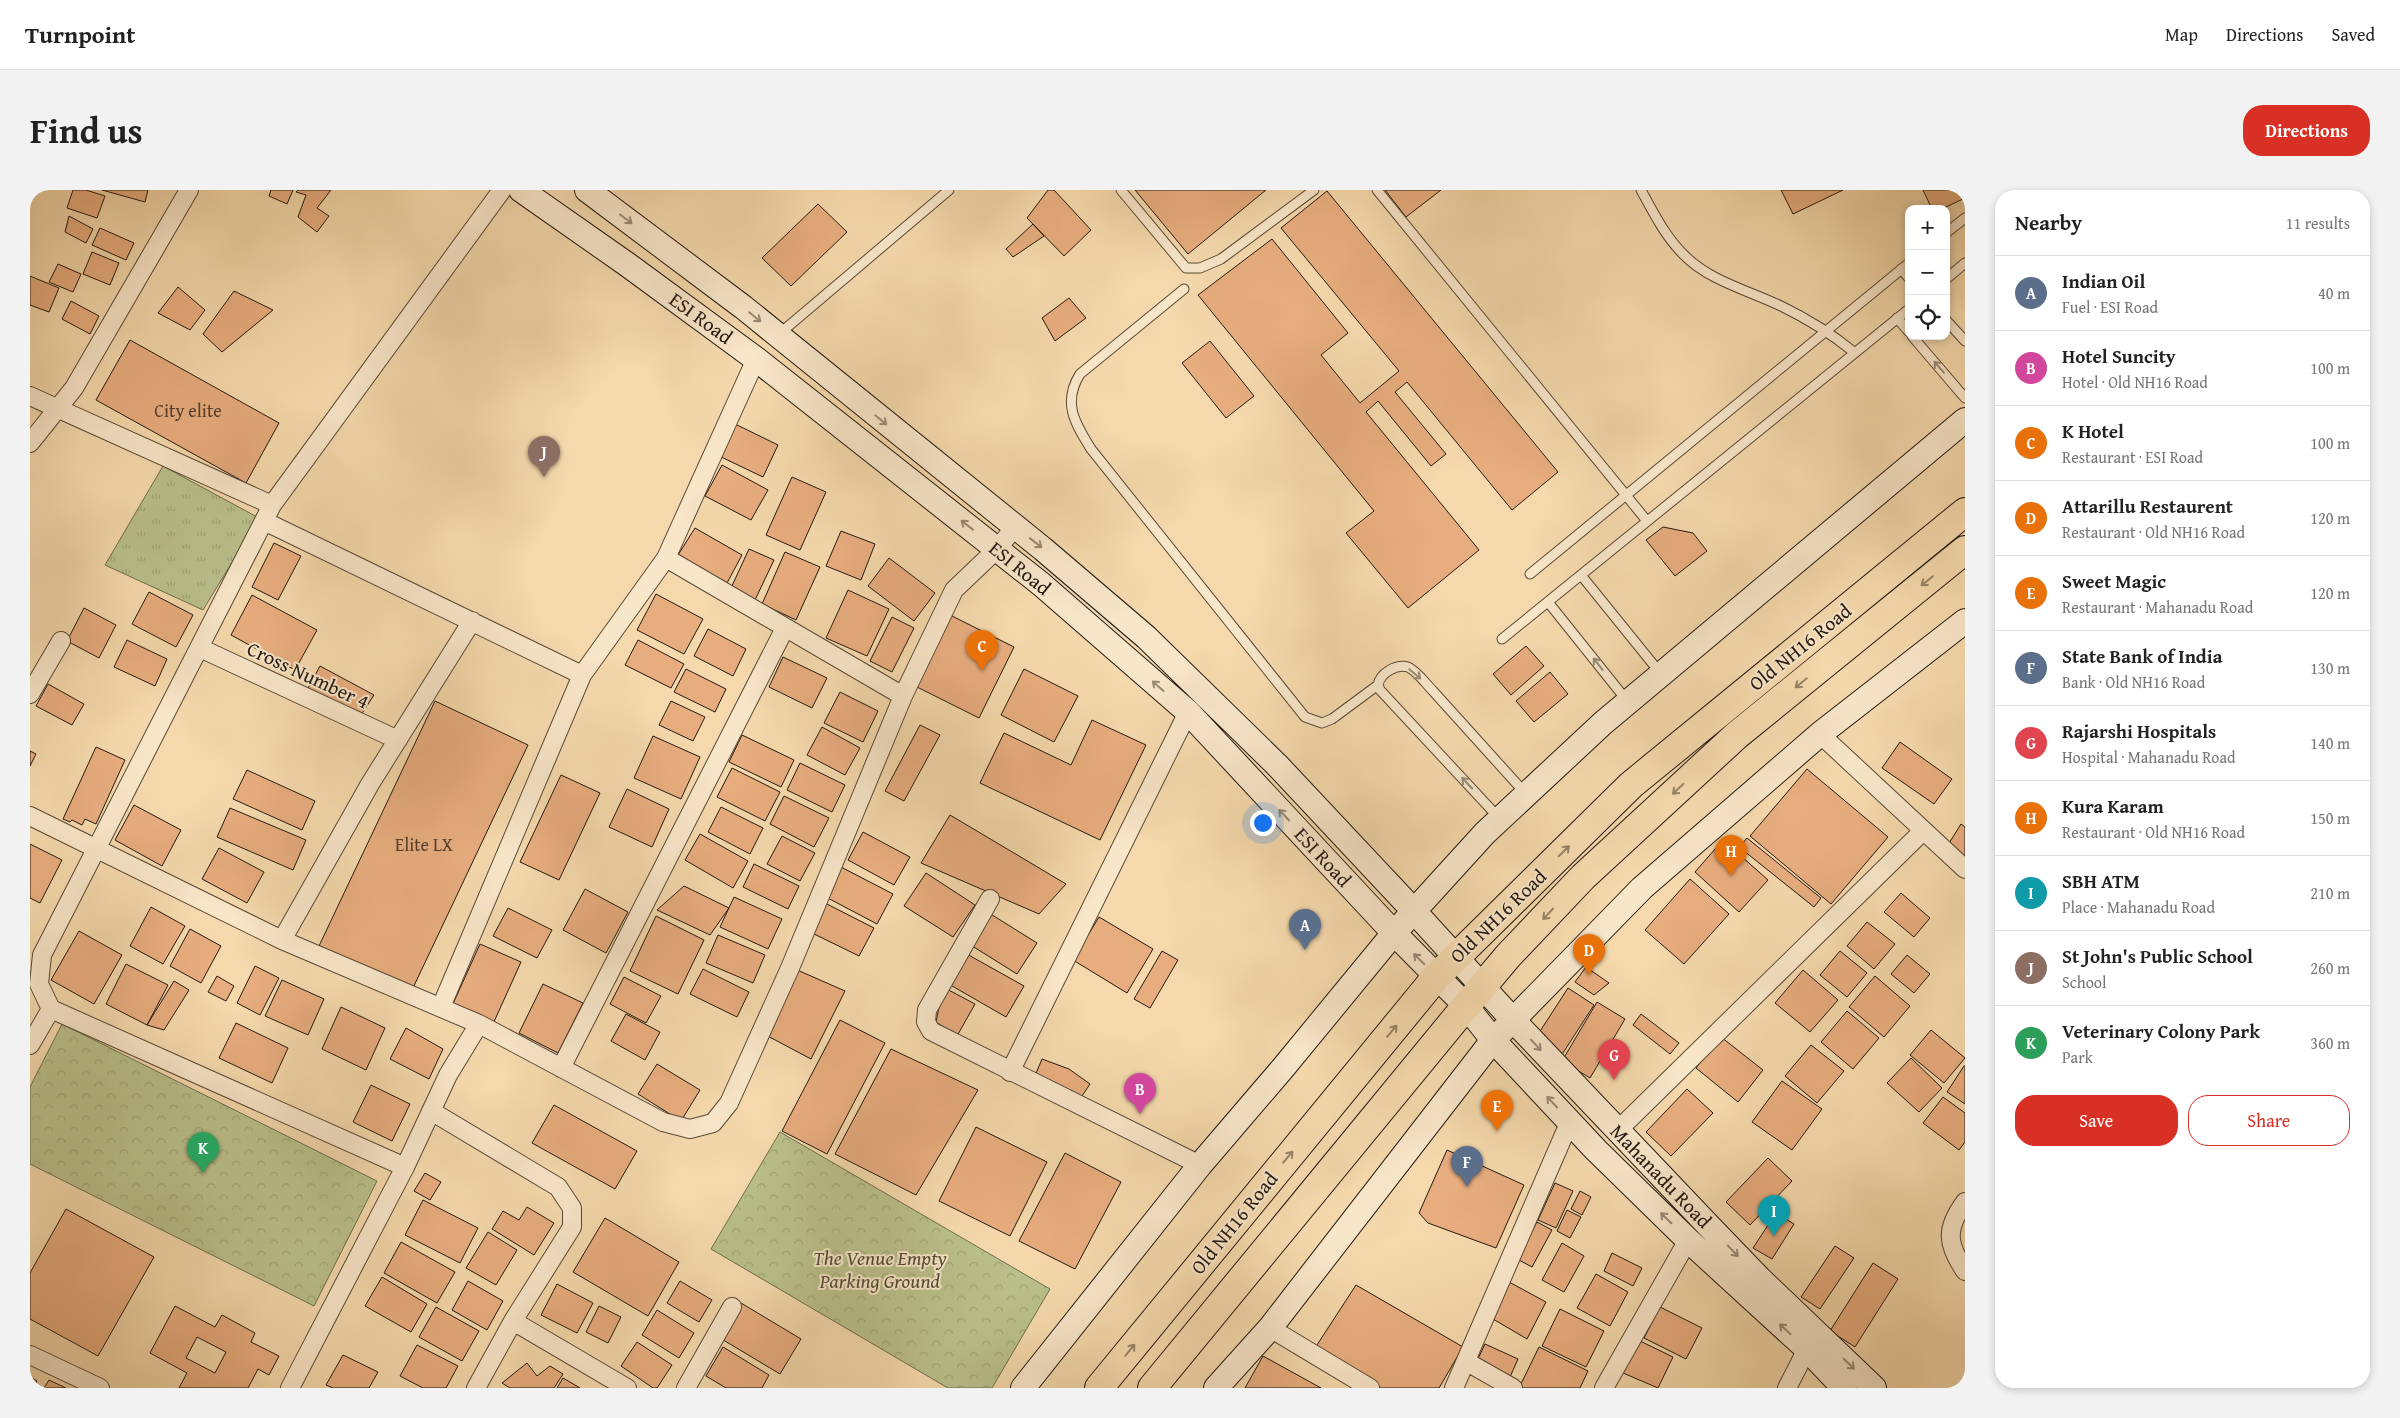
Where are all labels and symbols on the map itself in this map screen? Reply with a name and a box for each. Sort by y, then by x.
one-way arrow [619,214,633,224]
street label: ESI Road [664,285,739,351]
one-way arrow [748,312,761,323]
one-way arrow [1934,361,1945,374]
house number: City elite [154,397,222,424]
one-way arrow [875,414,888,425]
pin: J [528,436,560,477]
one-way arrow [961,520,974,531]
street label: ESI Road [983,534,1058,602]
one-way arrow [1029,537,1042,548]
one-way arrow [1921,576,1934,587]
street label: Old NH16 Road [1742,596,1858,697]
pin: C [966,630,998,671]
street label: Cross Number 4 [242,634,374,715]
one-way arrow [1592,658,1603,671]
one-way arrow [1409,668,1422,679]
one-way arrow [1795,678,1808,689]
one-way arrow [1152,680,1165,692]
one-way arrow [1461,776,1473,789]
one-way arrow [1671,783,1684,795]
one-way arrow [1278,809,1290,821]
your location [1250,810,1276,836]
street label: ESI Road [1288,820,1359,893]
house number: Elite LX [395,831,453,858]
pin: H [1715,835,1747,876]
one-way arrow [1558,845,1571,857]
street label: Old NH16 Road [1443,862,1553,969]
one-way arrow [1542,907,1554,920]
pin: A [1289,909,1321,950]
pin: D [1573,934,1605,975]
one-way arrow [1413,952,1425,965]
one-way arrow [1386,1025,1397,1038]
one-way arrow [1530,1039,1542,1051]
pin: G [1598,1039,1630,1080]
pin: B [1124,1073,1156,1114]
pin: E [1481,1090,1513,1131]
one-way arrow [1546,1096,1558,1109]
street label: Mahanadu Road [1604,1117,1719,1234]
pin: K [187,1132,219,1173]
pin: F [1451,1146,1483,1187]
one-way arrow [1283,1150,1294,1163]
street label: Old NH16 Road [1183,1165,1284,1280]
pin: I [1758,1195,1790,1236]
one-way arrow [1660,1212,1672,1224]
park label: The Venue Empty Parking Ground [813,1243,947,1295]
one-way arrow [1727,1244,1739,1257]
one-way arrow [1778,1323,1791,1335]
one-way arrow [1124,1344,1135,1357]
one-way arrow [1843,1358,1856,1370]

